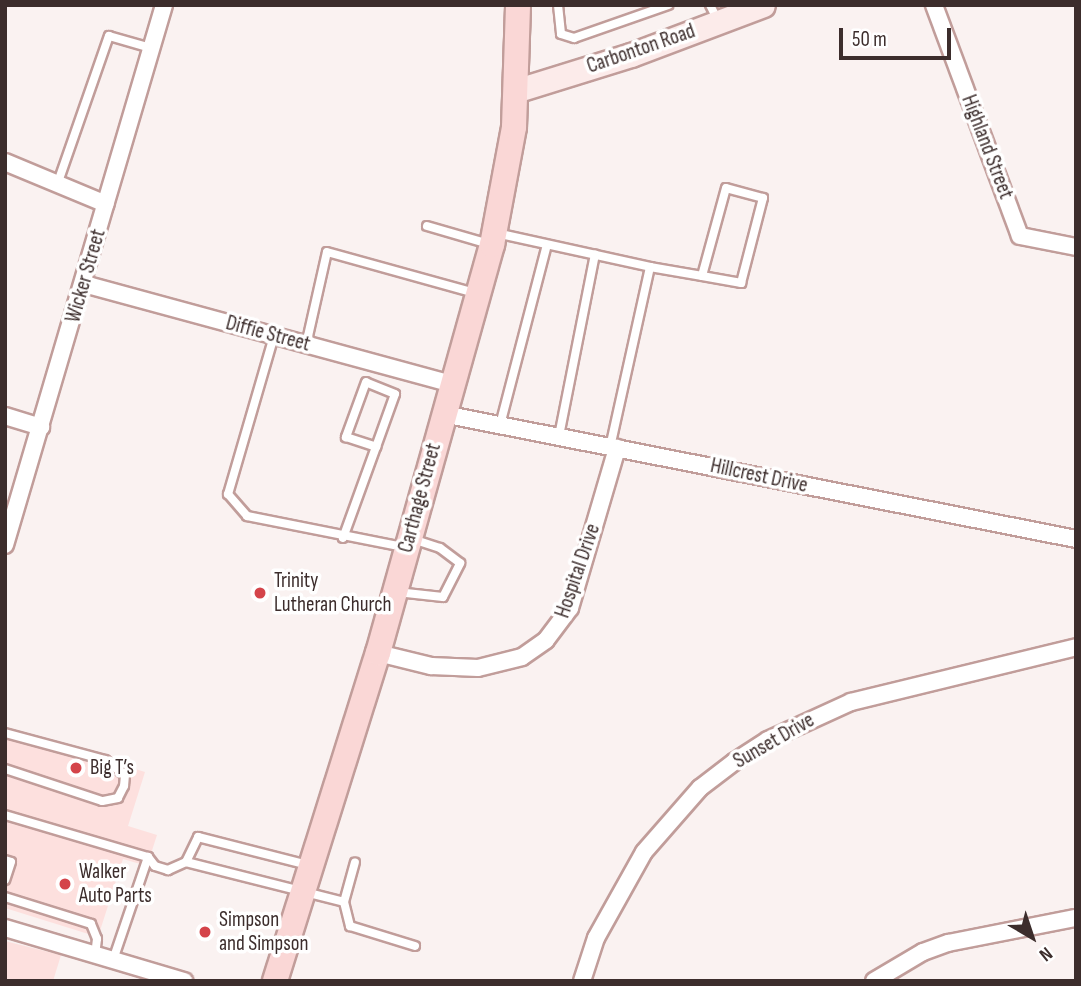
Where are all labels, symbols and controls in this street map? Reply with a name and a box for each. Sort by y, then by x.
scale bar [843,14,955,58]
street label: Carbonton Road [584,19,698,79]
text: 50 m [852,27,887,52]
street label: Highland Street [956,91,1018,203]
street label: Wicker Street [61,226,111,326]
street label: Diffie Street [223,311,313,357]
street label: Carthage Street [393,441,447,555]
street label: Hillcrest Drive [708,453,810,499]
street label: Hospital Drive [550,521,606,621]
place label: Trinity Lutheran Church [274,568,392,618]
marker: Trinity Lutheran Church [252,585,268,601]
street label: Sunset Drive [729,708,819,774]
place label: Big T’s [90,755,134,781]
marker: Big T’s [68,760,84,776]
place label: Walker Auto Parts [79,859,152,909]
marker: Walker Auto Parts [57,876,73,892]
north arrow [997,902,1067,972]
place label: Simpson and Simpson [219,907,308,957]
marker: Simpson and Simpson [197,924,213,940]
text: N [1034,942,1057,966]

